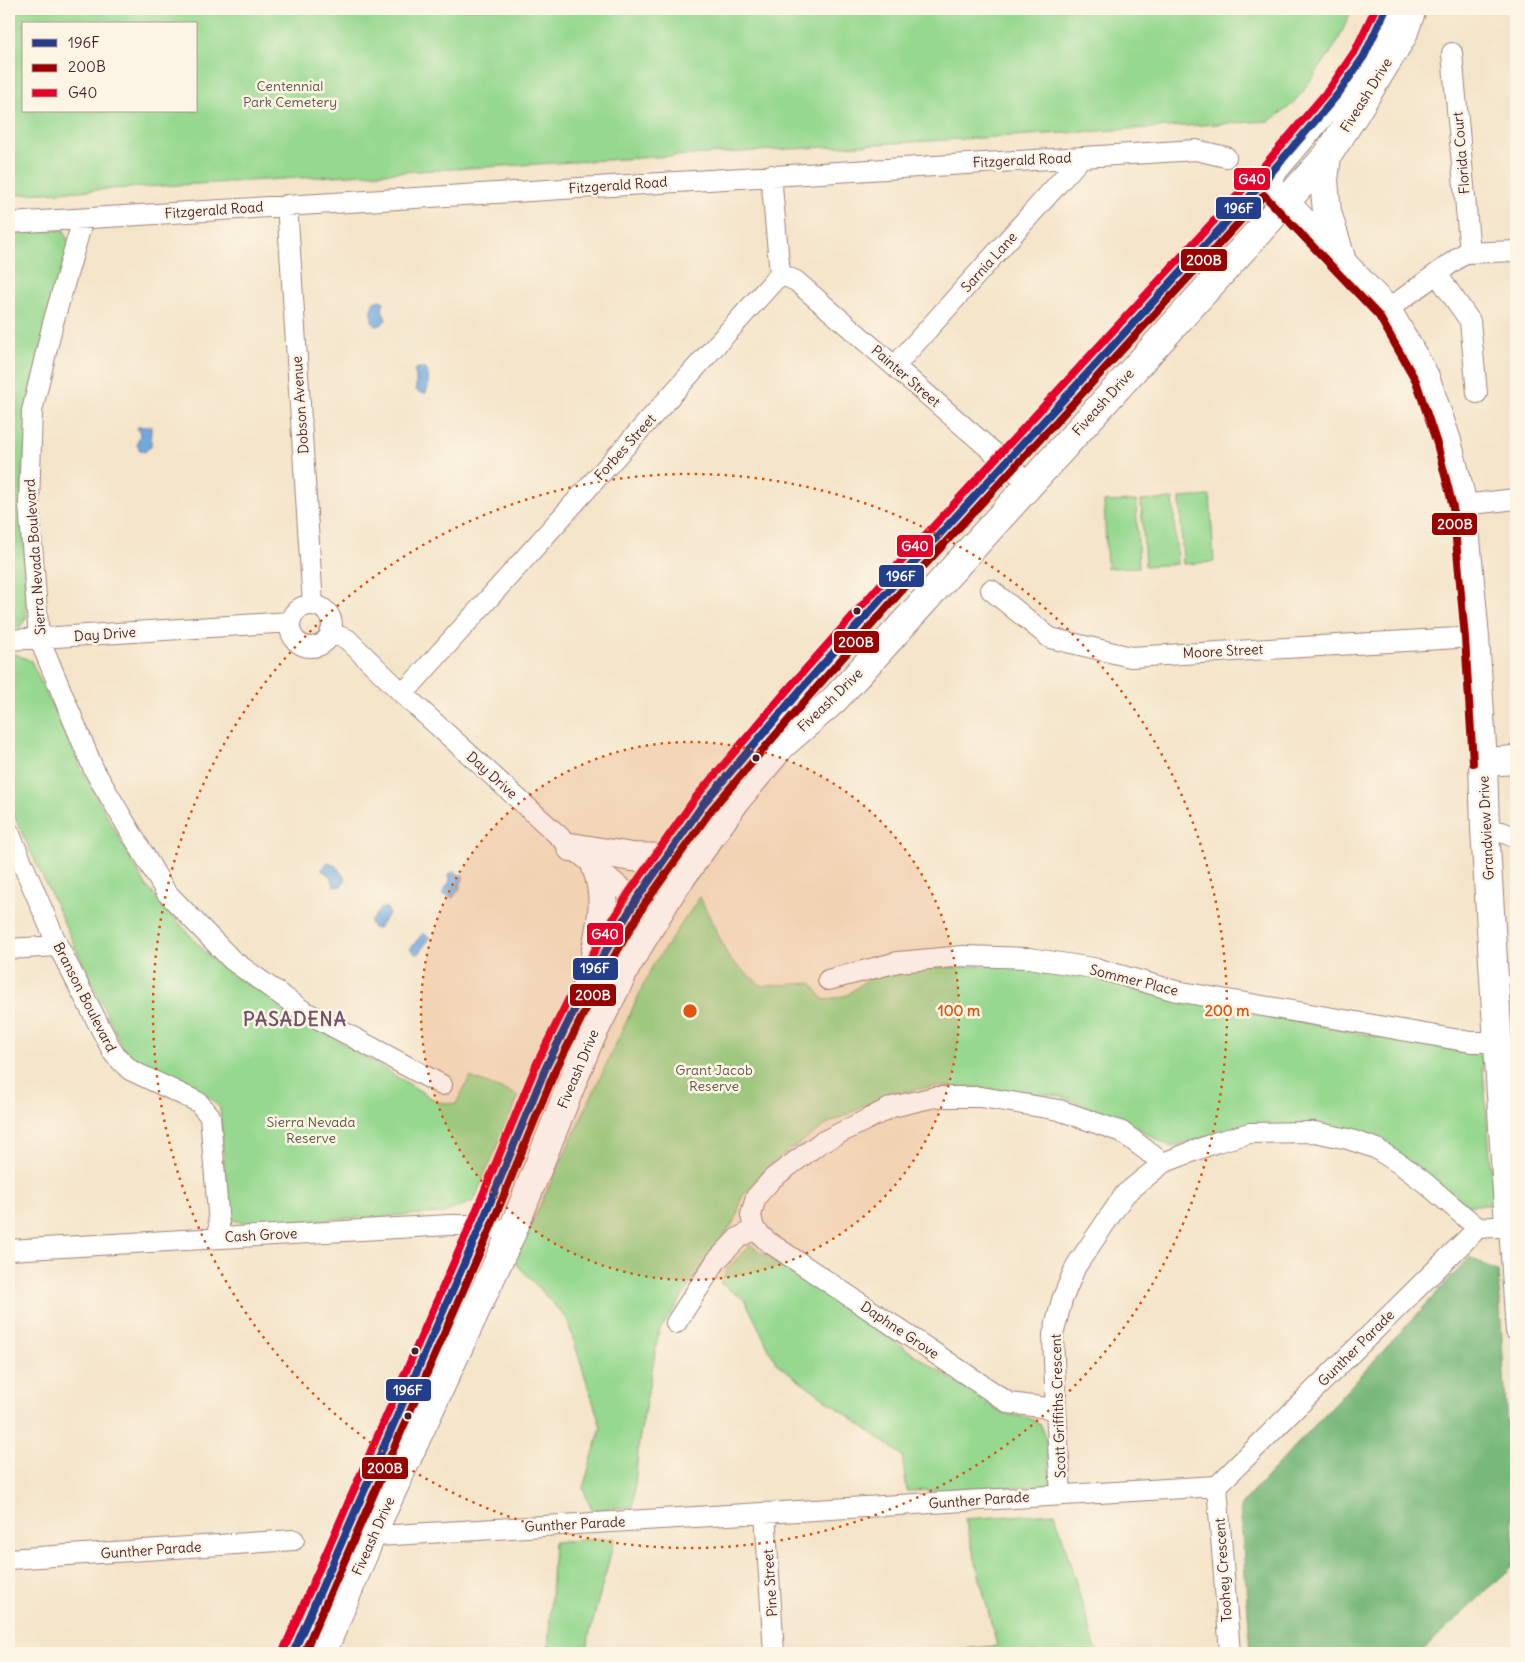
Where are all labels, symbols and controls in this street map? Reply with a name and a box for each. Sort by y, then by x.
legend [22,22,198,112]
text: 196F [68,33,100,52]
street label: Fiveash Drive [1336,54,1396,136]
text: 200B [68,57,106,76]
park label: Centennial Park Cemetery [243,77,337,111]
text: G40 [68,83,97,102]
street label: Florida Court [1448,111,1474,195]
street label: Fitzgerald Road [972,148,1072,172]
line badge: G40 [1233,167,1271,191]
text: G40 [1238,170,1266,188]
street label: Fitzgerald Road [568,173,668,197]
line badge: 196F [1215,196,1262,220]
street label: Fitzgerald Road [164,198,264,222]
text: 196F [1224,199,1254,217]
street label: Sarnia Lane [957,228,1021,296]
line badge: 200B [1180,248,1228,272]
text: 200B [1186,251,1222,269]
street label: Painter Street [868,341,944,411]
street label: Dobson Avenue [288,355,312,455]
street label: Fiveash Drive [1068,365,1138,439]
street label: Forbes Street [590,410,660,484]
street label: Sierra Nevada Boulevard [21,478,49,636]
line badge: 200B [1431,512,1478,536]
text: 200B [1437,515,1473,533]
line badge: G40 [896,534,934,558]
text: G40 [901,537,929,555]
line badge: 196F [878,564,925,588]
text: 196F [886,567,916,585]
unlabelled marker [852,606,862,616]
street label: Day Drive [73,623,137,645]
line badge: 200B [833,630,880,654]
text: 200B [838,633,874,651]
street label: Moore Street [1182,640,1264,662]
street label: Fiveash Drive [793,664,867,736]
street label: Day Drive [463,747,521,803]
unlabelled marker [751,753,761,763]
street label: Grandview Drive [1474,775,1498,881]
line badge: G40 [586,922,624,946]
text: G40 [591,925,619,943]
street label: Branson Boulevard [50,939,120,1055]
line badge: 196F [572,957,619,981]
text: 196F [580,959,610,977]
street label: Sommer Place [1088,960,1180,1000]
line badge: 200B [569,983,617,1007]
text: 200B [575,986,611,1004]
text: 100 m [938,1001,980,1020]
text: 200 m [1205,1001,1249,1020]
centre of rings [681,1002,699,1020]
district label: PASADENA [243,1007,347,1031]
street label: Fiveash Drive [553,1027,603,1111]
park label: Grant Jacob Reserve [675,1061,753,1095]
park label: Sierra Nevada Reserve [266,1113,356,1147]
street label: Cash Grove [224,1224,298,1246]
street label: Daphne Grove [857,1297,943,1363]
street label: Gunther Parade [1314,1306,1398,1390]
street label: Scott Griffiths Crescent [1046,1333,1070,1479]
unlabelled marker [410,1346,420,1356]
line badge: 196F [385,1378,432,1402]
text: 196F [393,1381,423,1399]
unlabelled marker [403,1411,413,1421]
line badge: 200B [361,1456,409,1480]
text: 200B [367,1459,403,1477]
street label: Gunther Parade [928,1488,1030,1512]
street label: Fiveash Drive [348,1494,398,1578]
street label: Gunther Parade [524,1512,626,1536]
street label: Toohey Crescent [1210,1517,1236,1623]
street label: Gunther Parade [100,1538,202,1562]
street label: Pine Street [759,1548,781,1617]

